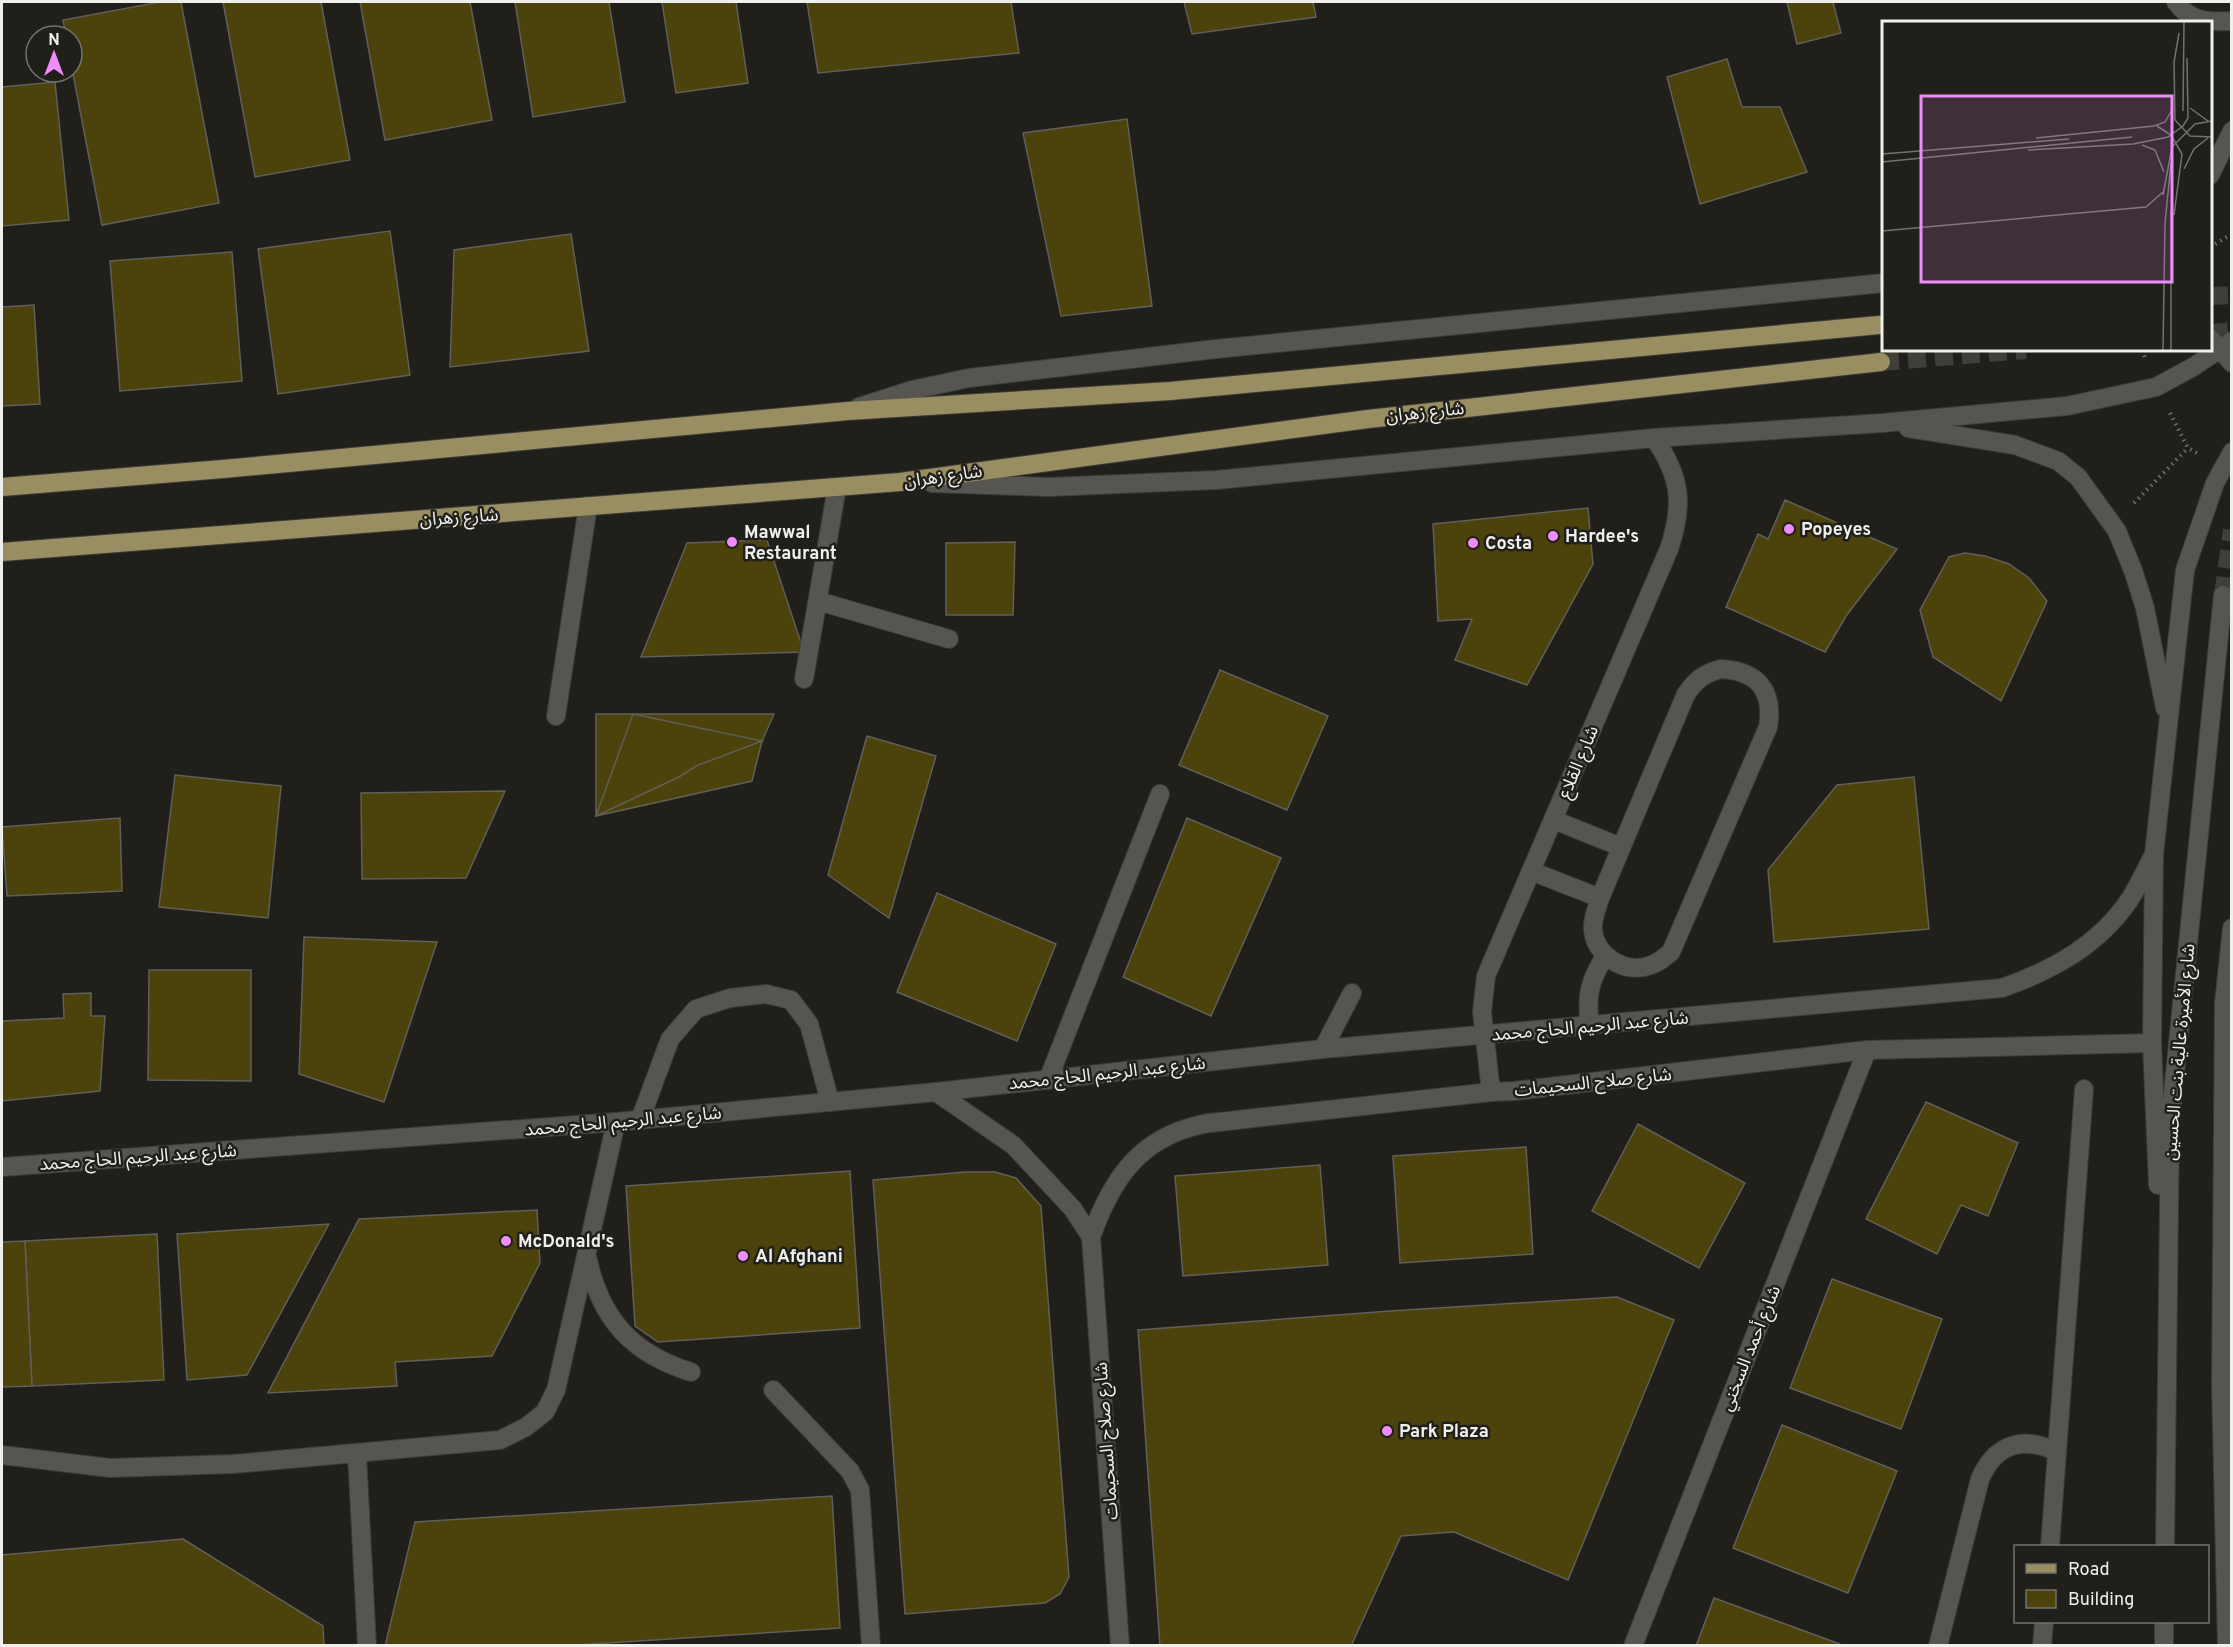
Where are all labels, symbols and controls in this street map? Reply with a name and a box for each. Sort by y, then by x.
inset map [1882,21,2212,351]
north arrow [24,24,84,84]
text: N [48,31,60,51]
street label: شارع زهران [1385,398,1466,430]
street label: شارع زهران [903,461,984,495]
street label: شارع زهران [419,504,499,534]
place label: Popeyes [1801,519,1871,542]
place label: Mawwal Restaurant [744,522,837,566]
marker: Popeyes [1782,522,1796,536]
place label: Hardee's [1565,526,1639,549]
marker: Hardee's [1546,529,1560,543]
place label: Costa [1485,533,1532,556]
marker: Mawwal Restaurant [725,535,739,549]
marker: Costa [1466,536,1480,550]
street label: شارع القلاع [1554,723,1606,803]
street label: شارع الأميرة عالية بنت الحسين [2160,943,2202,1161]
street label: شارع عبد الرحيم الحاج محمد [1491,1007,1690,1049]
street label: شارع عبد الرحيم الحاج محمد [1008,1053,1207,1097]
street label: شارع صلاح السحيمات [1513,1064,1673,1104]
street label: شارع عبد الرحيم الحاج محمد [524,1102,723,1144]
street label: شارع عبد الرحيم الحاج محمد [39,1140,238,1178]
place label: McDonald's [518,1231,614,1254]
marker: McDonald's [499,1234,513,1248]
place label: Al Afghani [755,1246,843,1269]
marker: Al Afghani [736,1249,750,1263]
street label: شارع أحمد السخني [1715,1282,1788,1415]
street label: شارع صلاح السحيمات [1091,1361,1125,1521]
place label: Park Plaza [1399,1421,1489,1444]
marker: Park Plaza [1380,1424,1394,1438]
legend [2014,1545,2209,1623]
text: Road [2068,1559,2110,1582]
text: Building [2068,1589,2134,1612]

